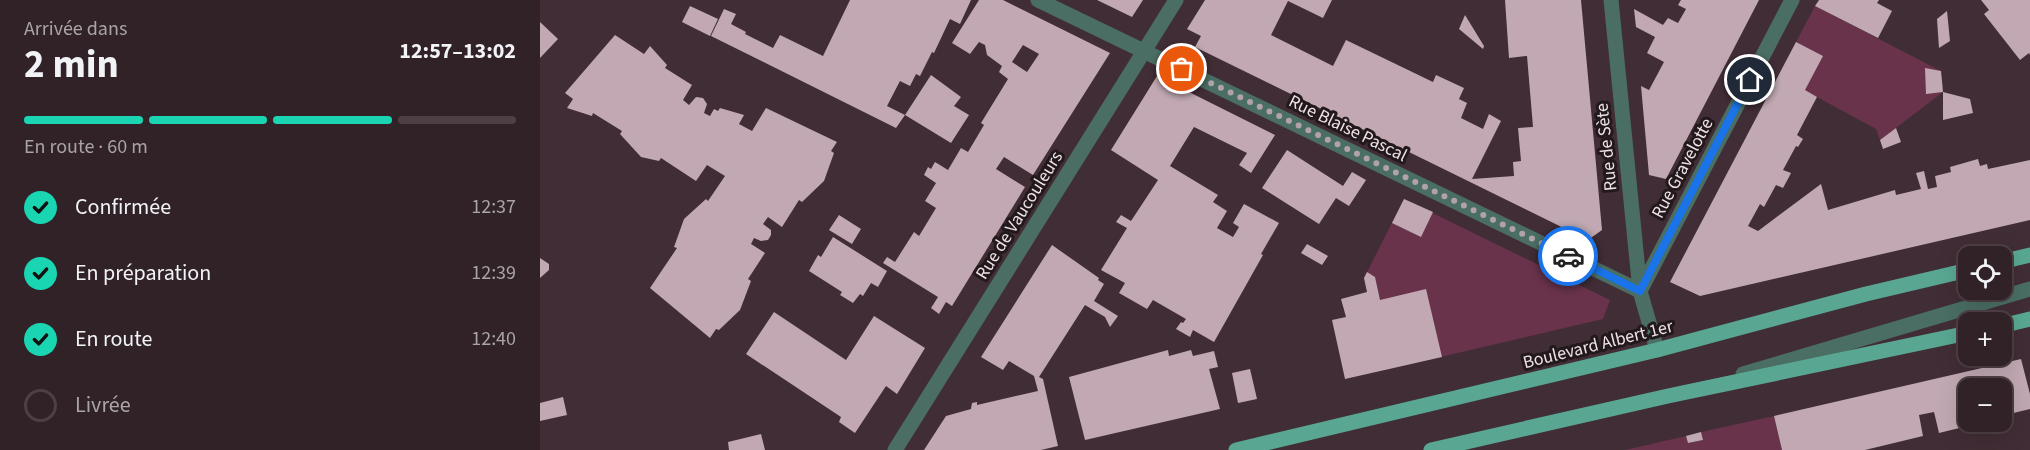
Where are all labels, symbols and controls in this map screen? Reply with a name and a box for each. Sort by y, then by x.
text: Arrivée dans [24,15,127,43]
text: 12:57–13:02 [399,35,516,67]
text: 2 min [24,37,119,93]
pin [1156,43,1207,94]
icon: bag [1165,52,1198,85]
pin [1724,54,1775,105]
icon: home [1733,63,1766,96]
street label: Rue Blaise Pascal [1284,89,1411,168]
street label: Rue de Sète [1589,102,1624,192]
street label: Rue Gravelotte [1645,114,1719,223]
text: En route · 60 m [24,133,148,161]
street label: Rue de Vaucouleurs [970,146,1069,284]
icon: check [24,191,57,224]
text: Confirmée [75,191,171,223]
text: 12:37 [471,193,516,221]
courier [1538,226,1598,286]
icon: car [1552,240,1585,273]
map controls [1958,246,2012,432]
button: locate [1958,246,2012,300]
icon: check [24,257,57,290]
text: En préparation [75,257,211,289]
text: 12:39 [471,259,516,287]
button: + [1958,312,2012,366]
street label: Boulevard Albert 1er [1520,314,1676,375]
icon: check [24,323,57,356]
text: En route [75,323,152,355]
text: 12:40 [471,325,516,353]
button: − [1958,378,2012,432]
text: Livrée [75,389,131,421]

